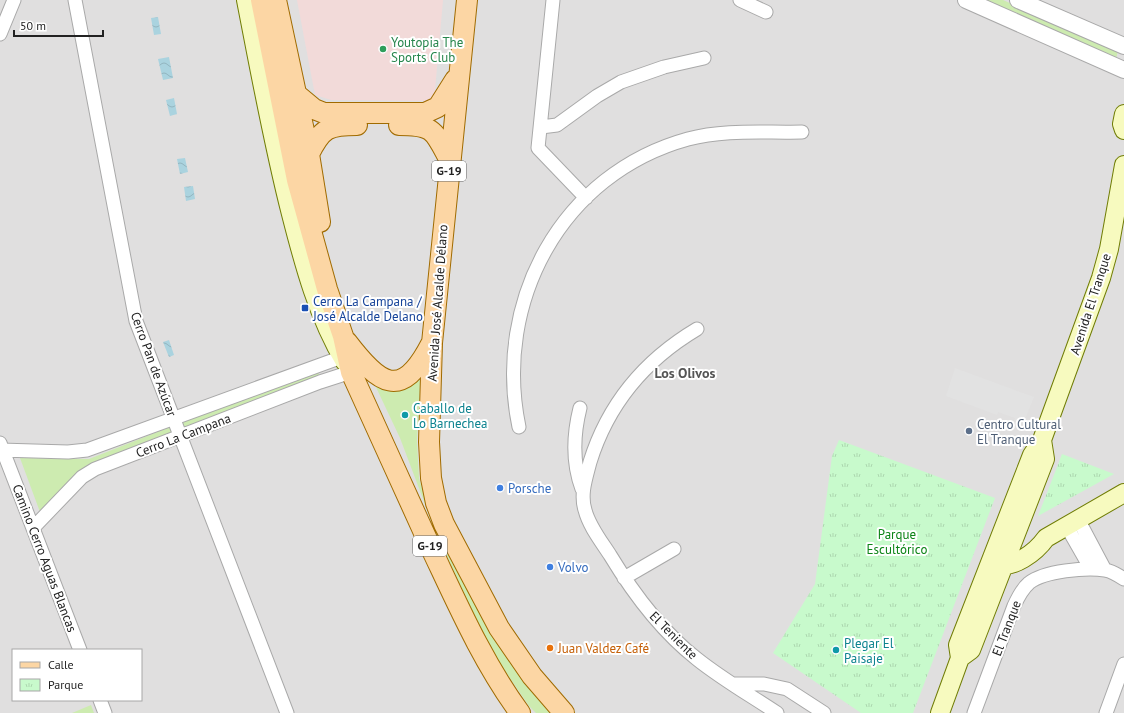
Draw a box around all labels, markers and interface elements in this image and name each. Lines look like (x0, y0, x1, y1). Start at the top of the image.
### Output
scale bar (14, 12, 103, 38)
text: 50 m (20, 18, 46, 33)
place label: Youtopia The Sports Club (391, 34, 463, 66)
marker: Youtopia The Sports Club (378, 44, 388, 54)
road number: G-19 (432, 161, 466, 181)
street label: Avenida José Alcalde Délano (424, 224, 451, 382)
street label: Avenida El Tranque (1066, 251, 1115, 357)
place label: Cerro La Campana / José Alcalde Delano (312, 293, 423, 325)
marker: Cerro La Campana / José Alcalde Delano (300, 303, 310, 313)
street label: Cerro Pan de Azúcar (127, 309, 181, 419)
district label: Los Olivos (655, 364, 715, 382)
place label: Caballo de Lo Barnechea (413, 400, 487, 432)
street label: Cerro La Campana (133, 410, 233, 461)
marker: Caballo de Lo Barnechea (400, 410, 410, 420)
place label: Centro Cultural El Tranque (977, 416, 1061, 448)
marker: Centro Cultural El Tranque (964, 426, 974, 436)
place label: Porsche (508, 480, 551, 497)
street label: Camino Cerro Aguas Blancas (8, 482, 81, 635)
marker: Porsche (495, 483, 505, 493)
park label: Parque Escultórico (867, 526, 927, 558)
road number: G-19 (413, 536, 447, 556)
place label: Volvo (557, 559, 589, 576)
marker: Volvo (545, 562, 555, 572)
street label: El Tranque (988, 598, 1025, 658)
street label: El Teniente (646, 608, 701, 663)
place label: Plegar El Paisaje (844, 635, 894, 667)
place label: Juan Valdez Café (557, 640, 649, 657)
marker: Juan Valdez Café (545, 643, 555, 653)
marker: Plegar El Paisaje (831, 645, 841, 655)
legend (12, 649, 142, 701)
text: Calle (48, 657, 74, 672)
text: Parque (48, 677, 83, 692)

